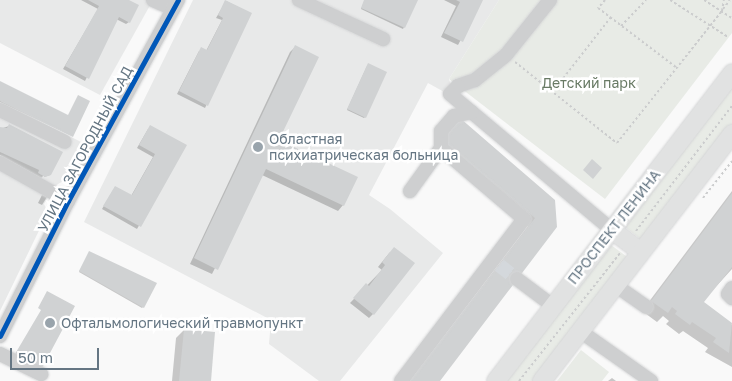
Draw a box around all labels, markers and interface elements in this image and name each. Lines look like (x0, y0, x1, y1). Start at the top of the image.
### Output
street label: УЛИЦА ЗАГОРОДНЫЙ САД (34, 63, 136, 235)
park label: Детский парк (542, 75, 636, 91)
place label: Областная психиатрическая больница (269, 131, 458, 164)
marker: Областная психиатрическая больница (251, 140, 265, 154)
street label: ПРОСПЕКТ ЛЕНИНА (564, 167, 664, 287)
place label: Офтальмологический травмопункт (61, 315, 303, 331)
marker: Офтальмологический травмопункт (43, 316, 57, 330)
scale bar (12, 338, 101, 370)
text: 50 m (18, 348, 53, 366)

